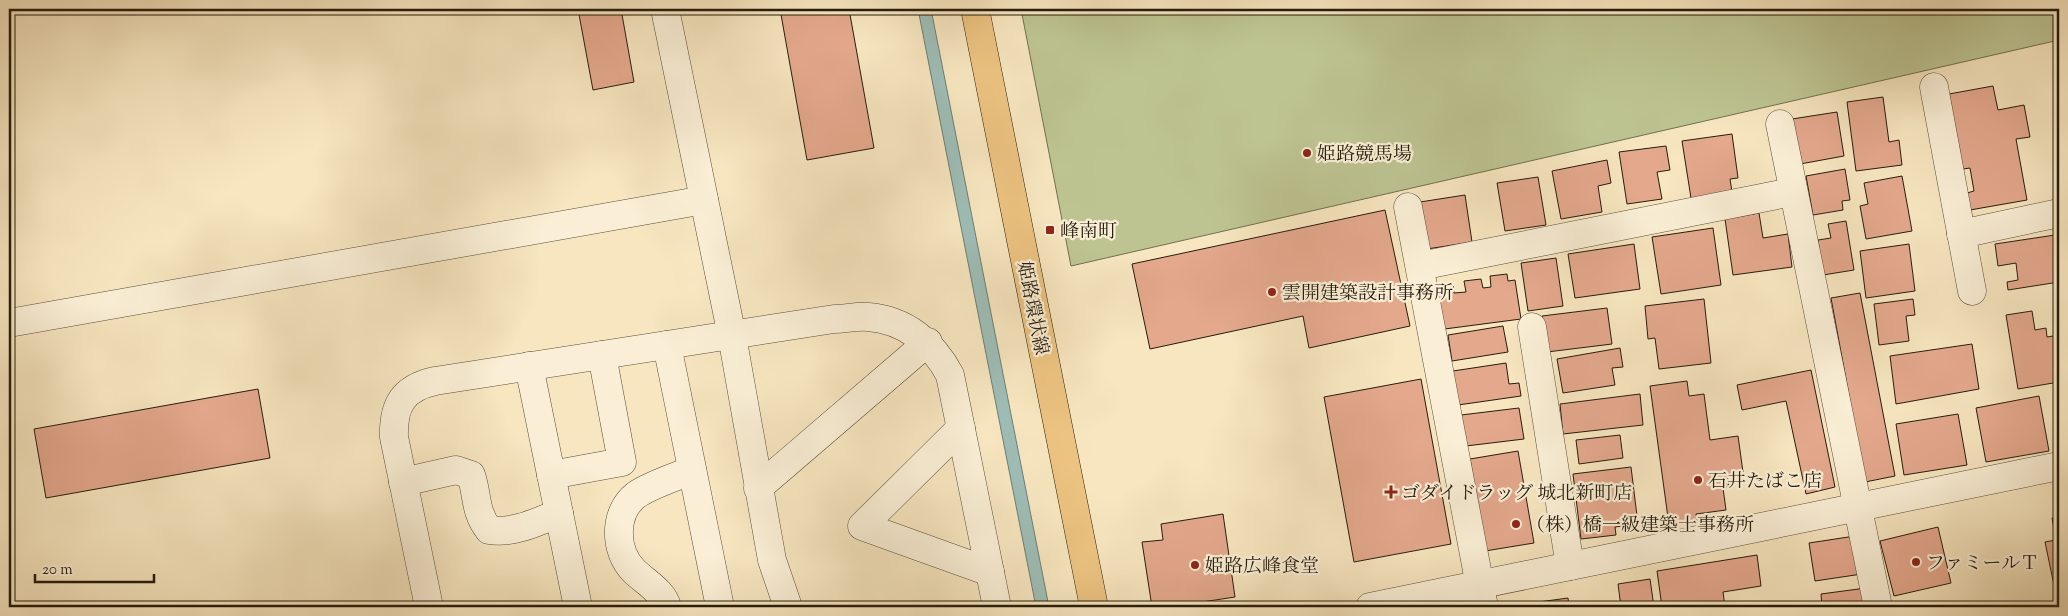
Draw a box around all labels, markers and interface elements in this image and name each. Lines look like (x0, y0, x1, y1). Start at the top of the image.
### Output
place label: 姫路競馬場 (1317, 142, 1412, 169)
marker: 姫路競馬場 (1301, 147, 1313, 159)
place label: 峰南町 (1060, 219, 1117, 246)
marker: 峰南町 (1044, 224, 1056, 236)
street label: 姫路環状線 (1009, 259, 1054, 358)
place label: 雲開建築設計事務所 (1282, 281, 1453, 308)
marker: 雲開建築設計事務所 (1266, 286, 1278, 298)
place label: 石井たばこ店 (1708, 469, 1822, 496)
marker: 石井たばこ店 (1692, 474, 1704, 486)
place label: ゴダイドラッグ 城北新町店 (1401, 481, 1632, 508)
marker: ゴダイドラッグ 城北新町店 (1385, 486, 1397, 498)
place label: （株）橋一級建築士事務所 (1526, 513, 1754, 540)
marker: （株）橋一級建築士事務所 (1510, 518, 1522, 530)
scale bar (35, 551, 154, 583)
place label: ファミールＴ (1926, 551, 2039, 578)
place label: 姫路広峰食堂 (1205, 554, 1319, 581)
marker: ファミールＴ (1910, 556, 1922, 568)
marker: 姫路広峰食堂 (1189, 559, 1201, 571)
text: 20 m (42, 560, 73, 581)

